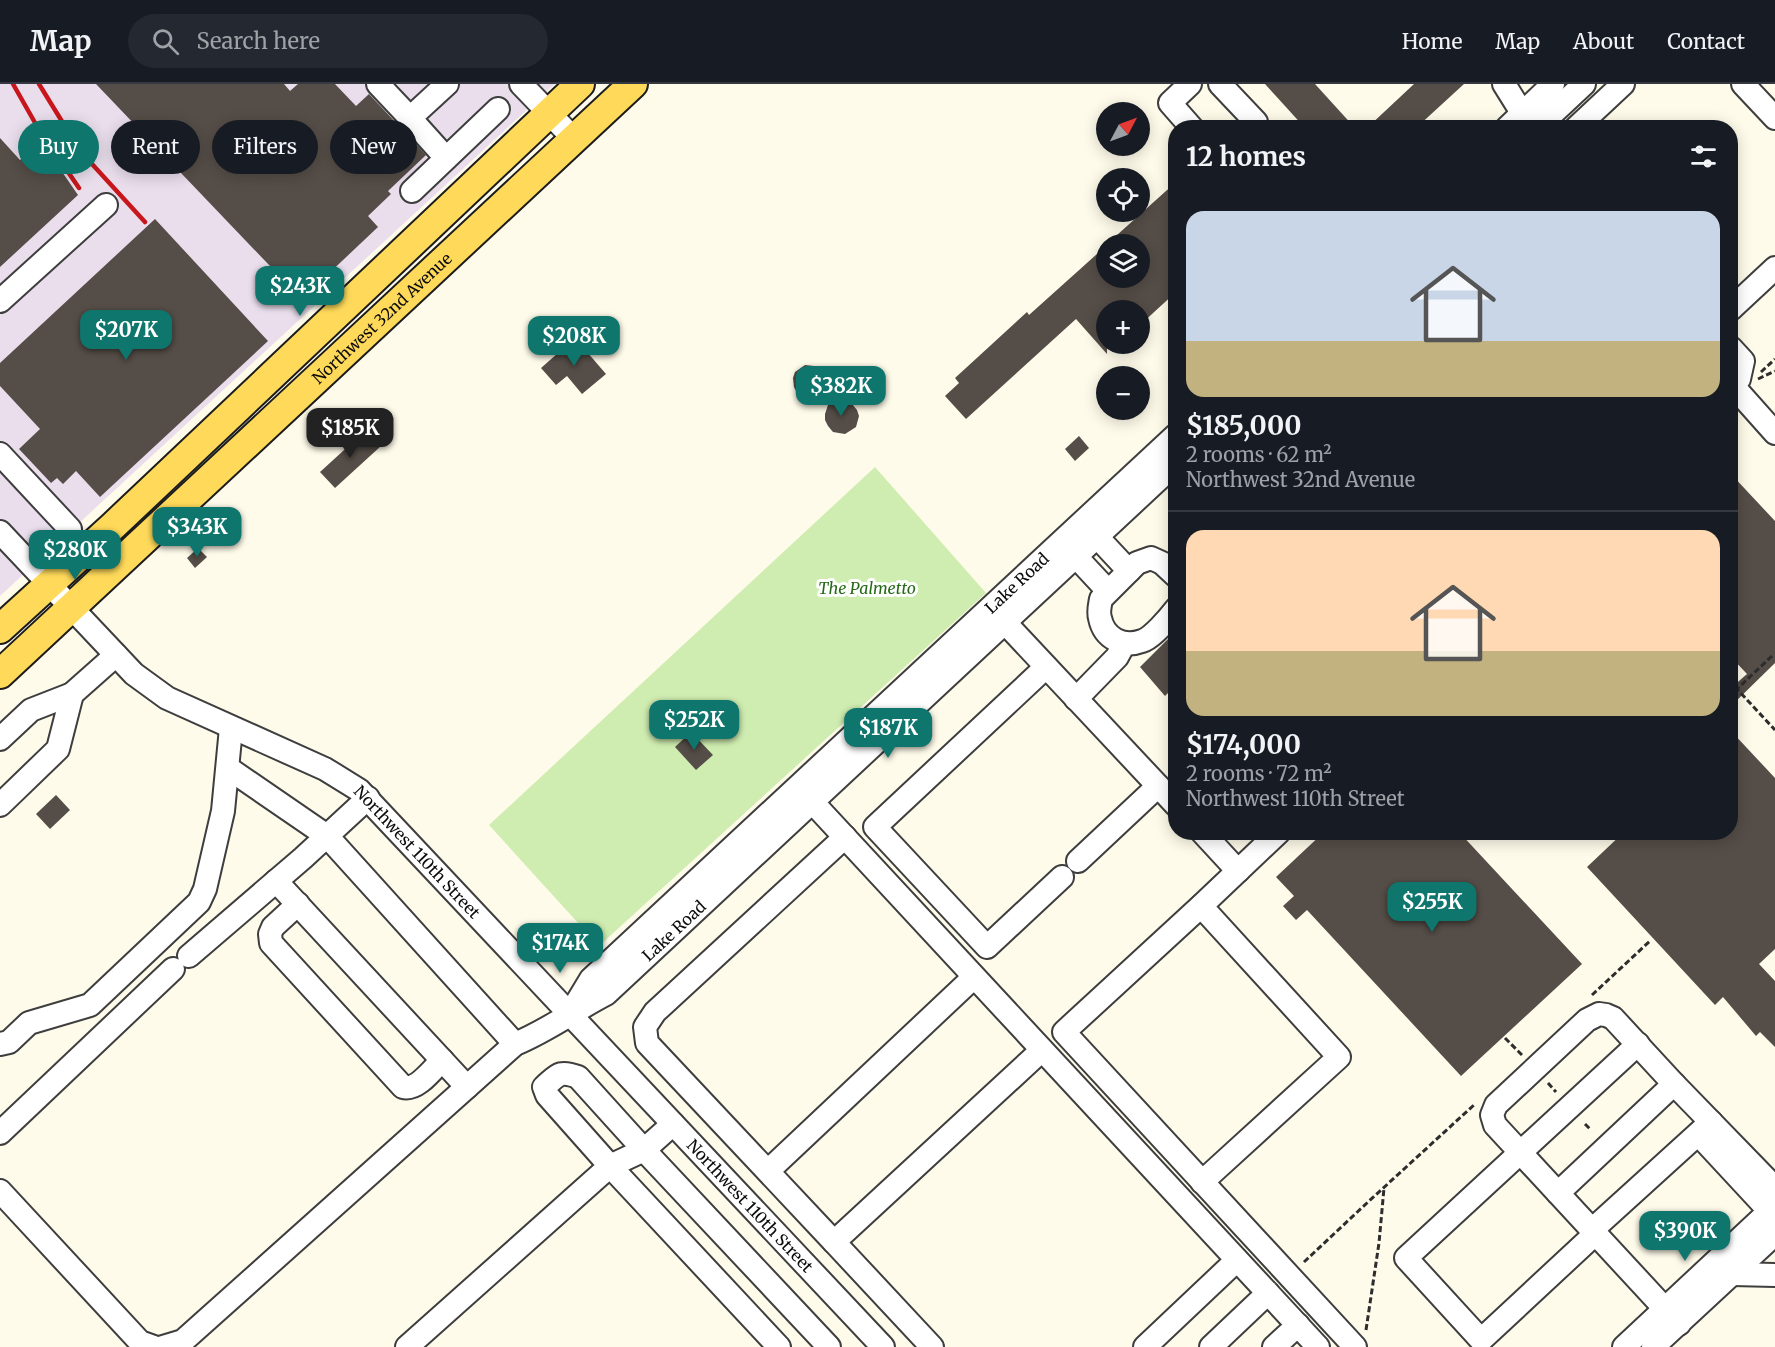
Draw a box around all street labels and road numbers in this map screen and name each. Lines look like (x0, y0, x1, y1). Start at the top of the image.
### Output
street label: Northwest 32nd Avenue (308, 248, 456, 388)
street label: Lake Road (981, 548, 1053, 618)
street label: Northwest 110th Street (350, 781, 485, 923)
street label: Lake Road (638, 896, 710, 965)
street label: Northwest 110th Street (683, 1135, 818, 1277)

